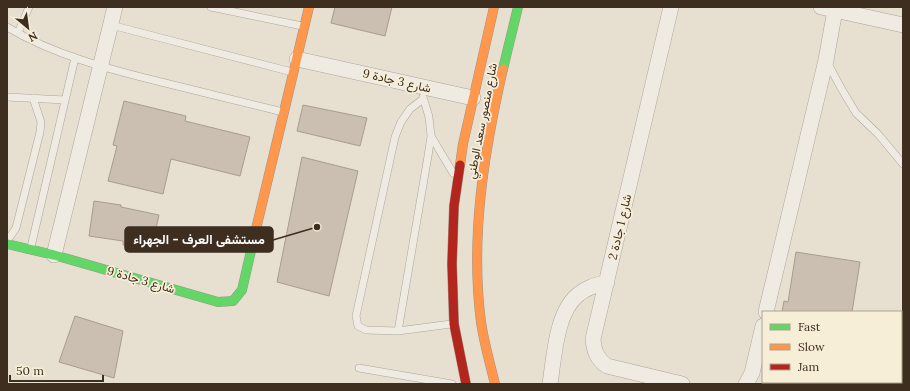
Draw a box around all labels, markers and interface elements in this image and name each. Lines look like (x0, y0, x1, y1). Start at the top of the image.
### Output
north arrow (8, 8, 48, 48)
text: N (25, 29, 40, 45)
street label: شارع منصور سعد الوطني (463, 62, 503, 181)
street label: شارع 3 جادة 9 (361, 65, 433, 98)
street label: شارع 1 جادة 2 (605, 193, 636, 262)
callout: مستشفى العرف - الجهراء (125, 227, 273, 252)
text: مستشفى العرف - الجهراء (133, 231, 265, 248)
street label: شارع 3 جادة 9 (105, 263, 177, 298)
legend (762, 311, 902, 383)
text: Fast (798, 319, 821, 334)
text: Slow (798, 339, 825, 354)
scale bar (10, 357, 103, 383)
text: Jam (797, 359, 819, 374)
text: 50 m (16, 363, 44, 378)

